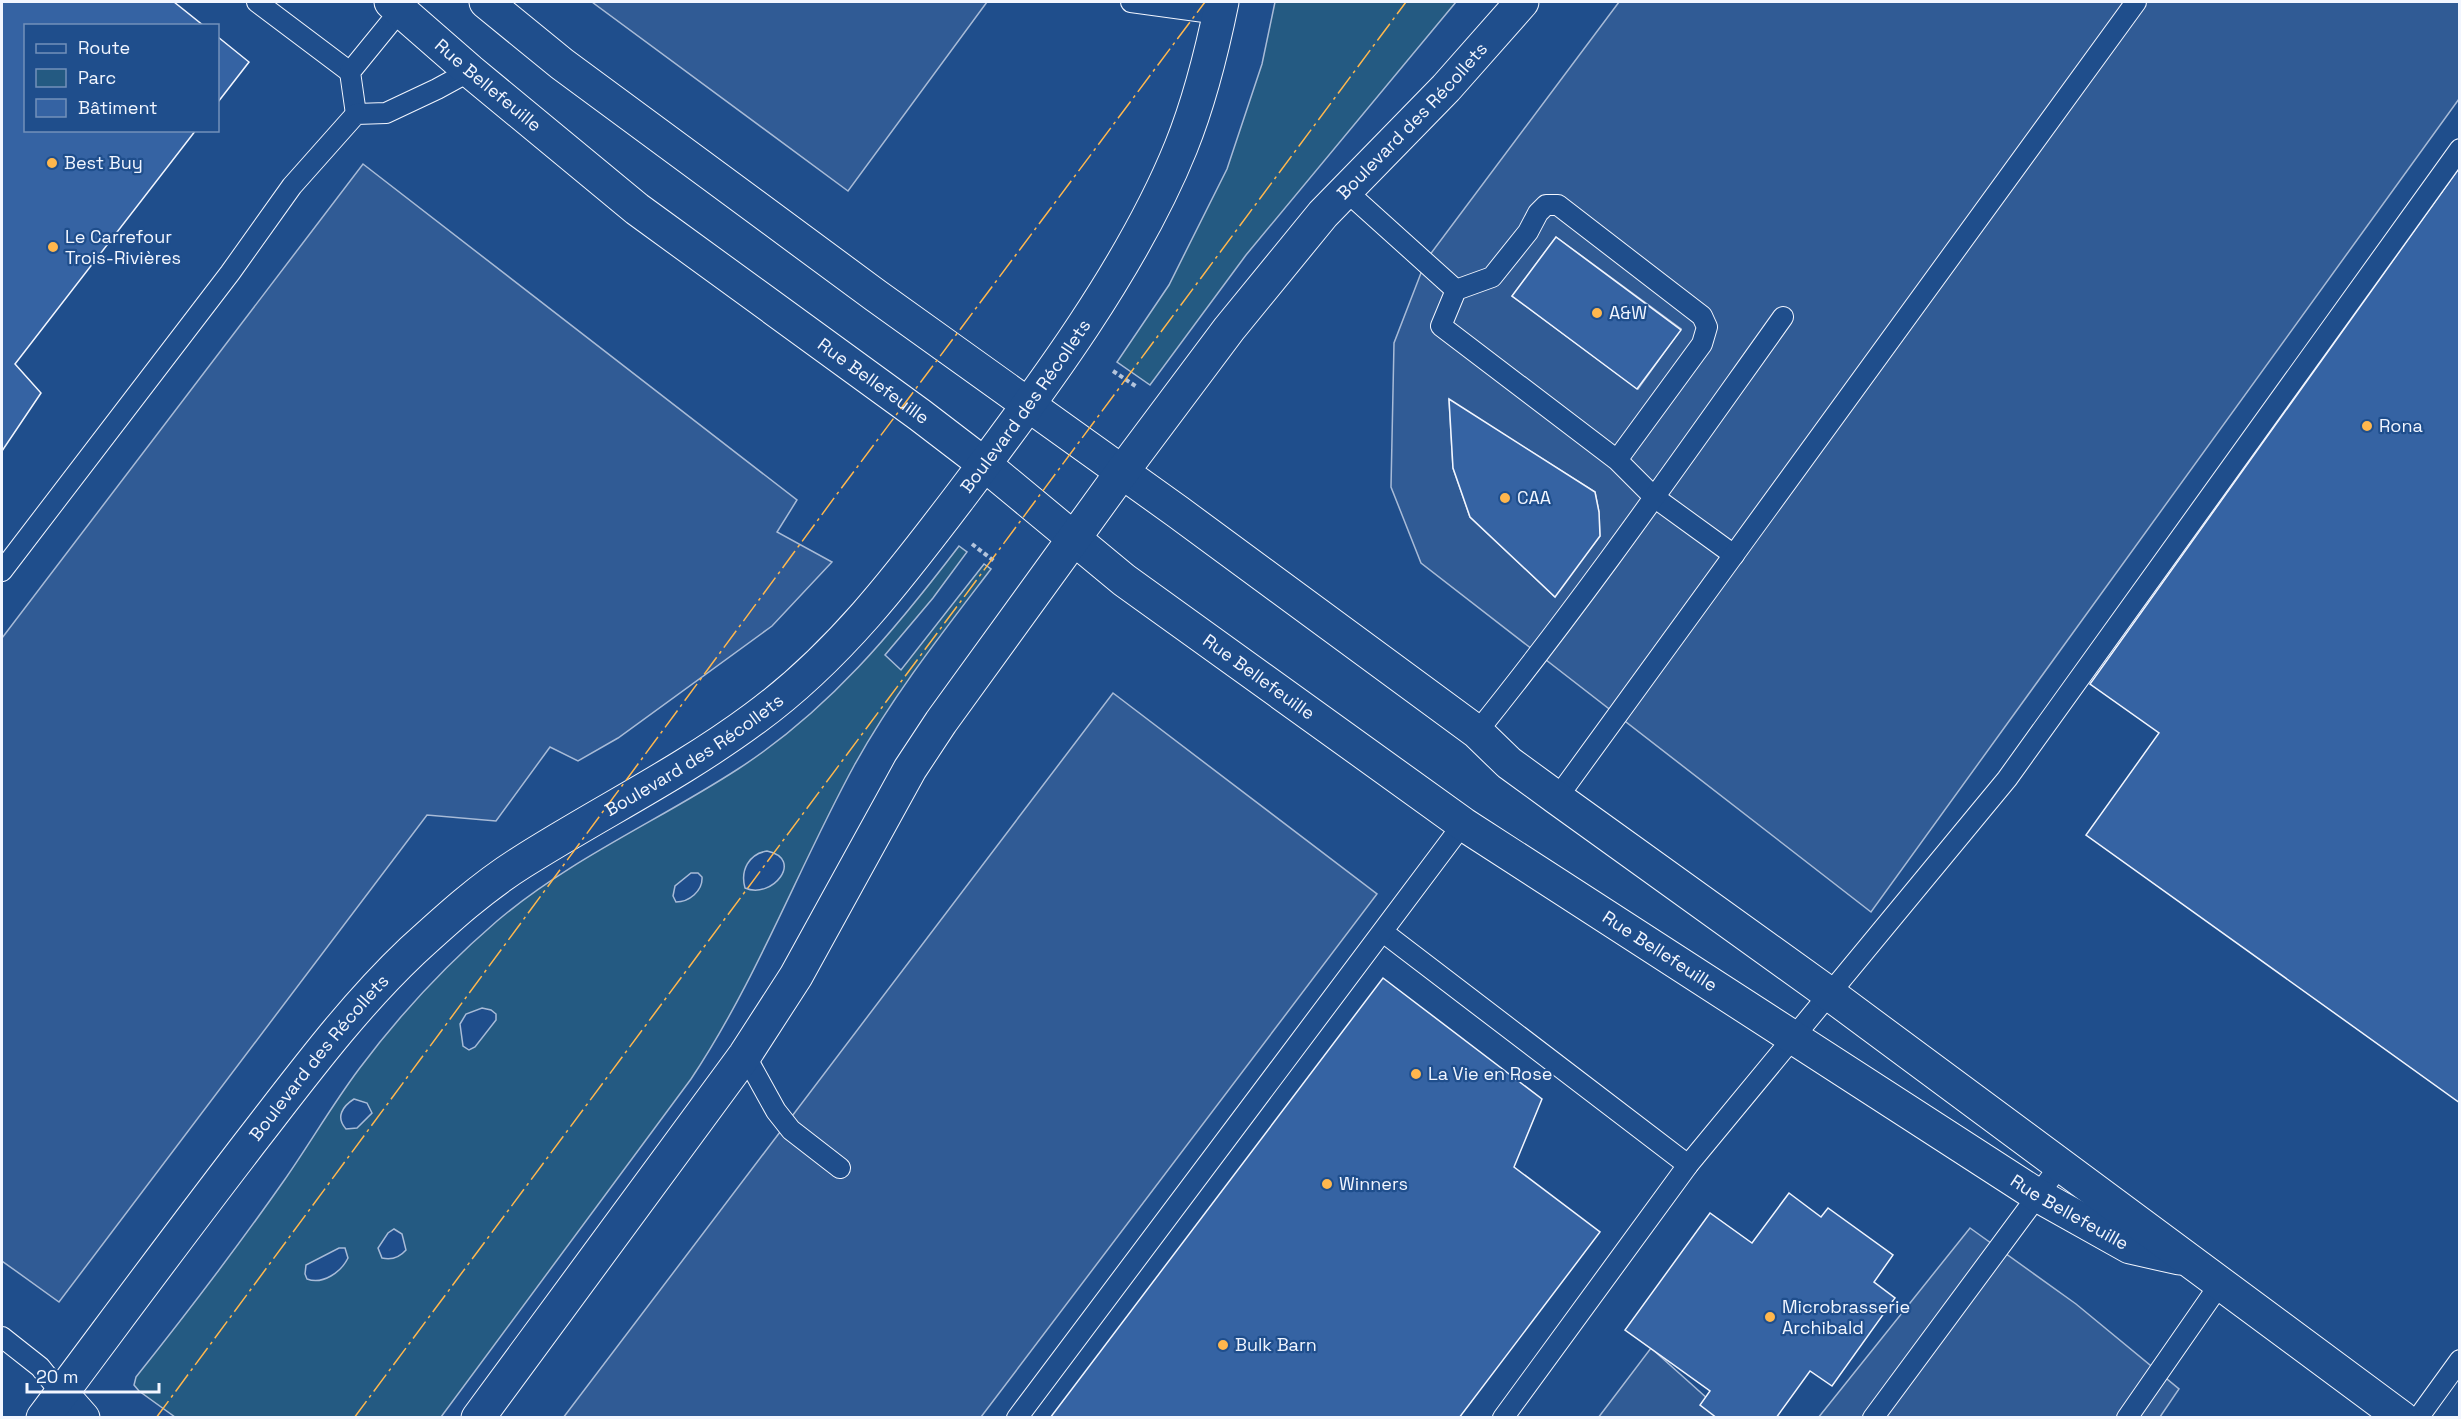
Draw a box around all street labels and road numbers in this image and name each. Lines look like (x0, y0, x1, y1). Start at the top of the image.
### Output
street label: Rue Bellefeuille (430, 34, 547, 136)
street label: Boulevard des Récollets (1332, 37, 1492, 204)
street label: Boulevard des Récollets (955, 315, 1095, 497)
street label: Rue Bellefeuille (813, 332, 934, 429)
street label: Rue Bellefeuille (1199, 629, 1320, 725)
street label: Boulevard des Récollets (600, 689, 788, 821)
street label: Rue Bellefeuille (1598, 905, 1722, 996)
street label: Boulevard des Récollets (244, 969, 393, 1145)
street label: Rue Bellefeuille (2006, 1169, 2133, 1255)

